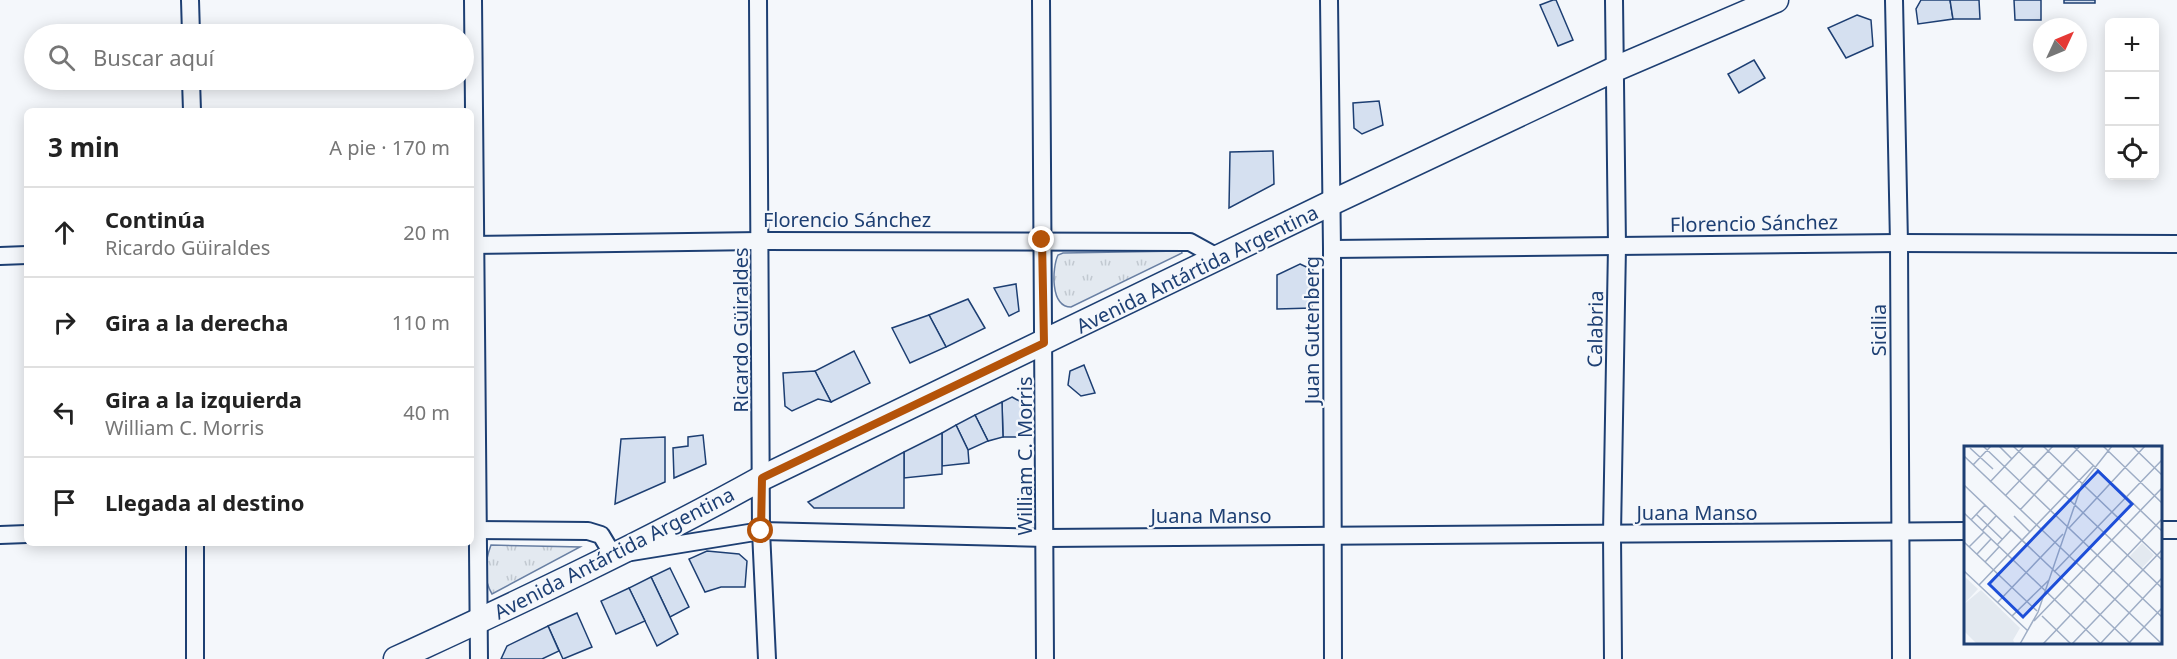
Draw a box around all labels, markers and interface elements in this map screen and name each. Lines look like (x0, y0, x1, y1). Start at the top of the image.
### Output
north arrow (2033, 18, 2087, 72)
map controls (2105, 18, 2159, 180)
button: + (2105, 18, 2159, 72)
search box (24, 24, 474, 90)
icon: search (45, 41, 78, 74)
text: Buscar aquí (93, 42, 214, 72)
button: − (2105, 72, 2159, 126)
button: locate (2105, 126, 2159, 180)
text: 3 min (48, 129, 120, 165)
text: A pie · 170 m (329, 134, 450, 161)
street label: Avenida Antártida Argentina (1071, 199, 1323, 339)
text: Continúa (105, 204, 205, 234)
street label: Florencio Sánchez (763, 206, 931, 233)
street label: Florencio Sánchez (1670, 208, 1838, 238)
icon: ahead (48, 216, 81, 249)
text: 20 m (403, 219, 450, 246)
route end (1028, 226, 1054, 252)
text: Ricardo Güiraldes (105, 234, 270, 261)
street label: Ricardo Güiraldes (727, 247, 754, 413)
street label: Juan Gutenberg (1298, 256, 1325, 406)
street label: Calabria (1581, 290, 1609, 368)
street label: Sicilia (1865, 304, 1892, 356)
icon: right (48, 306, 81, 339)
text: Gira a la derecha (105, 307, 289, 337)
text: 110 m (392, 309, 450, 336)
street label: William C. Morris (1011, 376, 1038, 536)
text: Gira a la izquierda (105, 384, 302, 414)
icon: left (48, 396, 81, 429)
text: 40 m (403, 399, 450, 426)
text: William C. Morris (105, 414, 264, 441)
inset map (1964, 446, 2162, 644)
street label: Avenida Antártida Argentina (489, 481, 739, 625)
icon: arrive (48, 486, 81, 519)
text: Llegada al destino (105, 487, 305, 517)
street label: Juana Manso (1634, 499, 1758, 526)
street label: Juana Manso (1148, 502, 1272, 529)
route start (747, 517, 773, 543)

